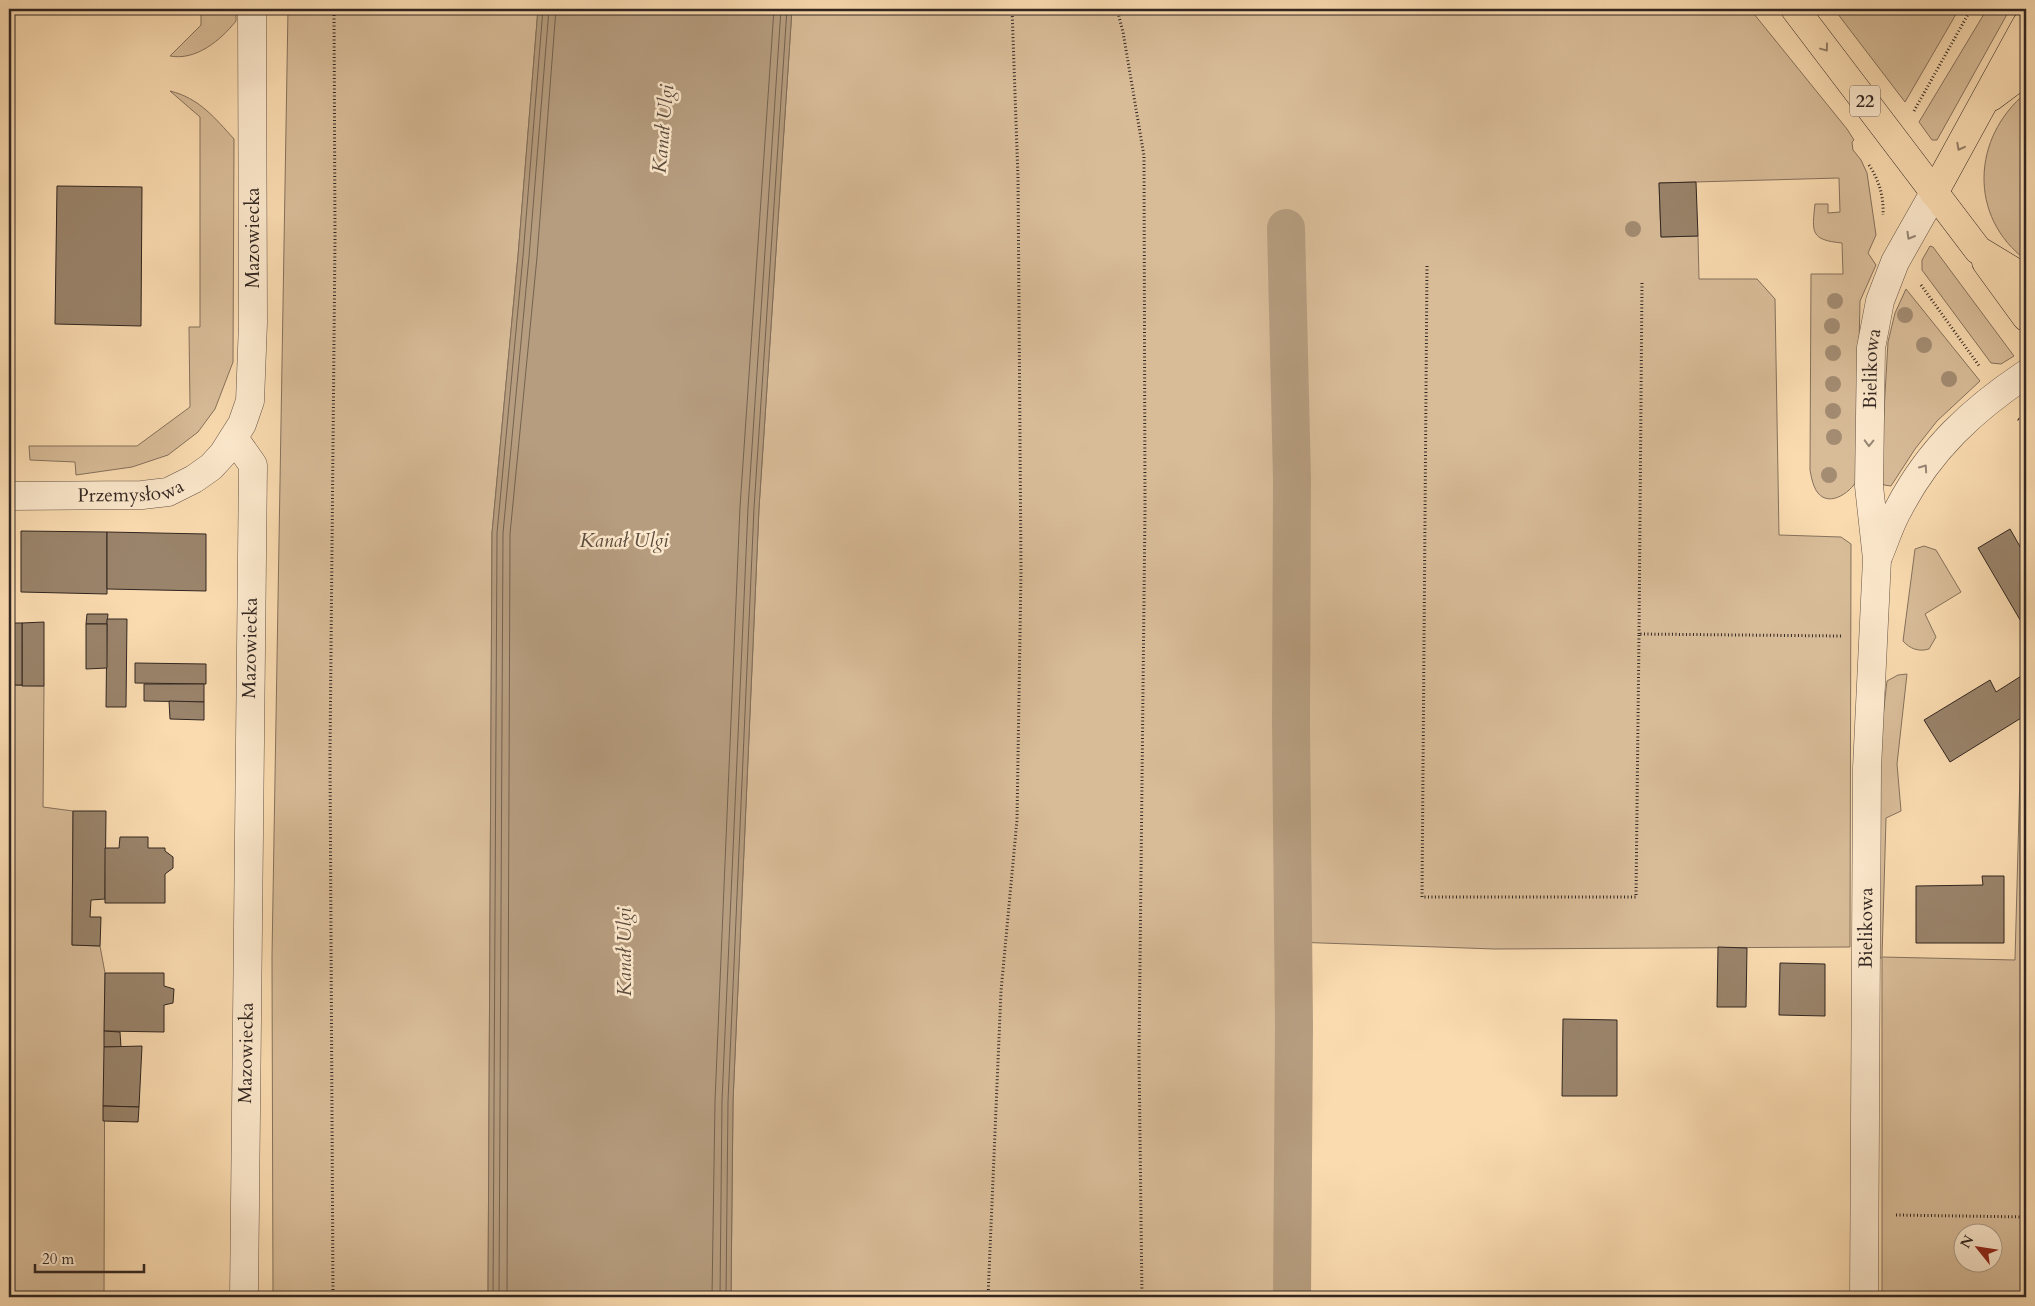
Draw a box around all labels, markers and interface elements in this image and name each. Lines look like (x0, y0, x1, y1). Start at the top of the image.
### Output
one-way arrow (1819, 42, 1827, 51)
water label: Kanał Ulgi (646, 83, 680, 174)
road number: 22 (1850, 85, 1880, 116)
one-way arrow (1956, 142, 1966, 151)
street label: Mazowiecka (240, 187, 266, 289)
one-way arrow (1906, 230, 1916, 239)
street label: Bielikowa (1857, 326, 1887, 409)
one-way arrow (1864, 440, 1874, 447)
one-way arrow (1918, 465, 1927, 474)
street label: Przemysłowa (77, 473, 188, 508)
water label: Kanał Ulgi (580, 527, 669, 554)
street label: Mazowiecka (236, 597, 264, 699)
street label: Bielikowa (1853, 887, 1879, 969)
water label: Kanał Ulgi (611, 907, 638, 996)
street label: Mazowiecka (232, 1002, 260, 1104)
north arrow (1952, 1224, 2002, 1274)
text: N (1956, 1232, 1978, 1252)
scale bar (35, 1241, 144, 1273)
text: 20 m (42, 1249, 74, 1269)

